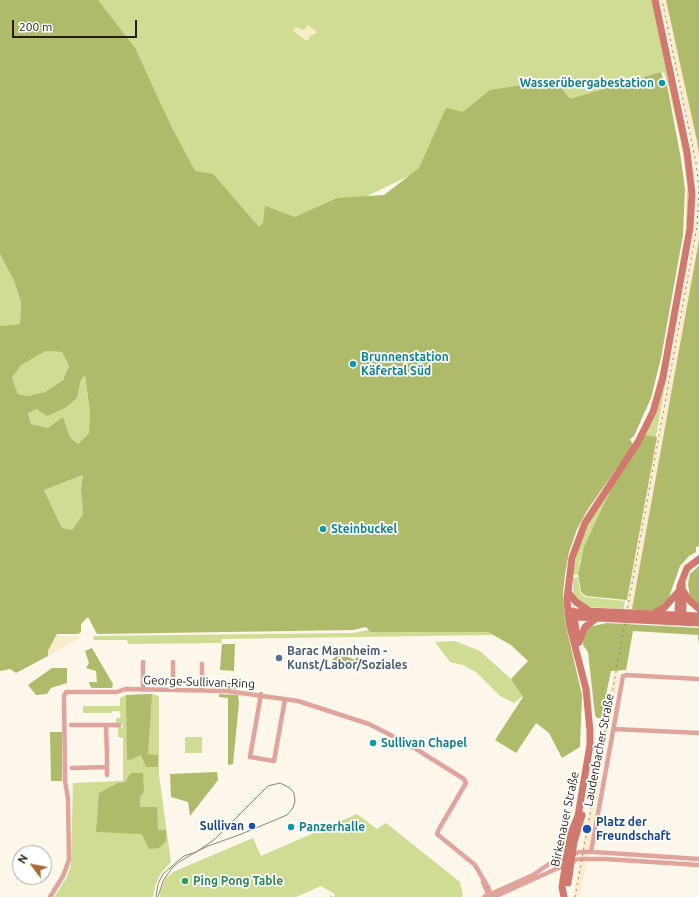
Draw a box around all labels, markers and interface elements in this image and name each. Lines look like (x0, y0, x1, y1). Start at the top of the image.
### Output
scale bar (14, 12, 139, 38)
text: 200 m (19, 20, 52, 33)
place label: Wasserübergabestation (520, 76, 654, 90)
marker: Wasserübergabestation (657, 78, 667, 88)
place label: Brunnenstation Käfertal Süd (361, 350, 449, 378)
marker: Brunnenstation Käfertal Süd (348, 359, 358, 369)
place label: Steinbuckel (331, 522, 397, 536)
marker: Steinbuckel (318, 524, 328, 534)
place label: Barac Mannheim - Kunst/Labor/Soziales (287, 644, 407, 672)
marker: Barac Mannheim - Kunst/Labor/Soziales (274, 653, 284, 663)
street label: George-Sullivan-Ring (143, 673, 255, 691)
street label: Laudenbacher Straße (581, 692, 617, 808)
place label: Sullivan Chapel (381, 736, 467, 750)
marker: Sullivan Chapel (368, 738, 378, 748)
street label: Birkenauer Straße (548, 770, 582, 868)
place label: Platz der Freundschaft (596, 815, 671, 843)
place label: Sullivan (200, 819, 244, 833)
place label: Panzerhalle (299, 820, 365, 834)
marker: Sullivan (247, 821, 257, 831)
marker: Panzerhalle (286, 822, 296, 832)
marker: Platz der Freundschaft (581, 823, 593, 835)
north arrow (12, 845, 52, 885)
text: N (15, 853, 30, 866)
place label: Ping Pong Table (193, 874, 283, 888)
marker: Ping Pong Table (180, 876, 190, 886)

